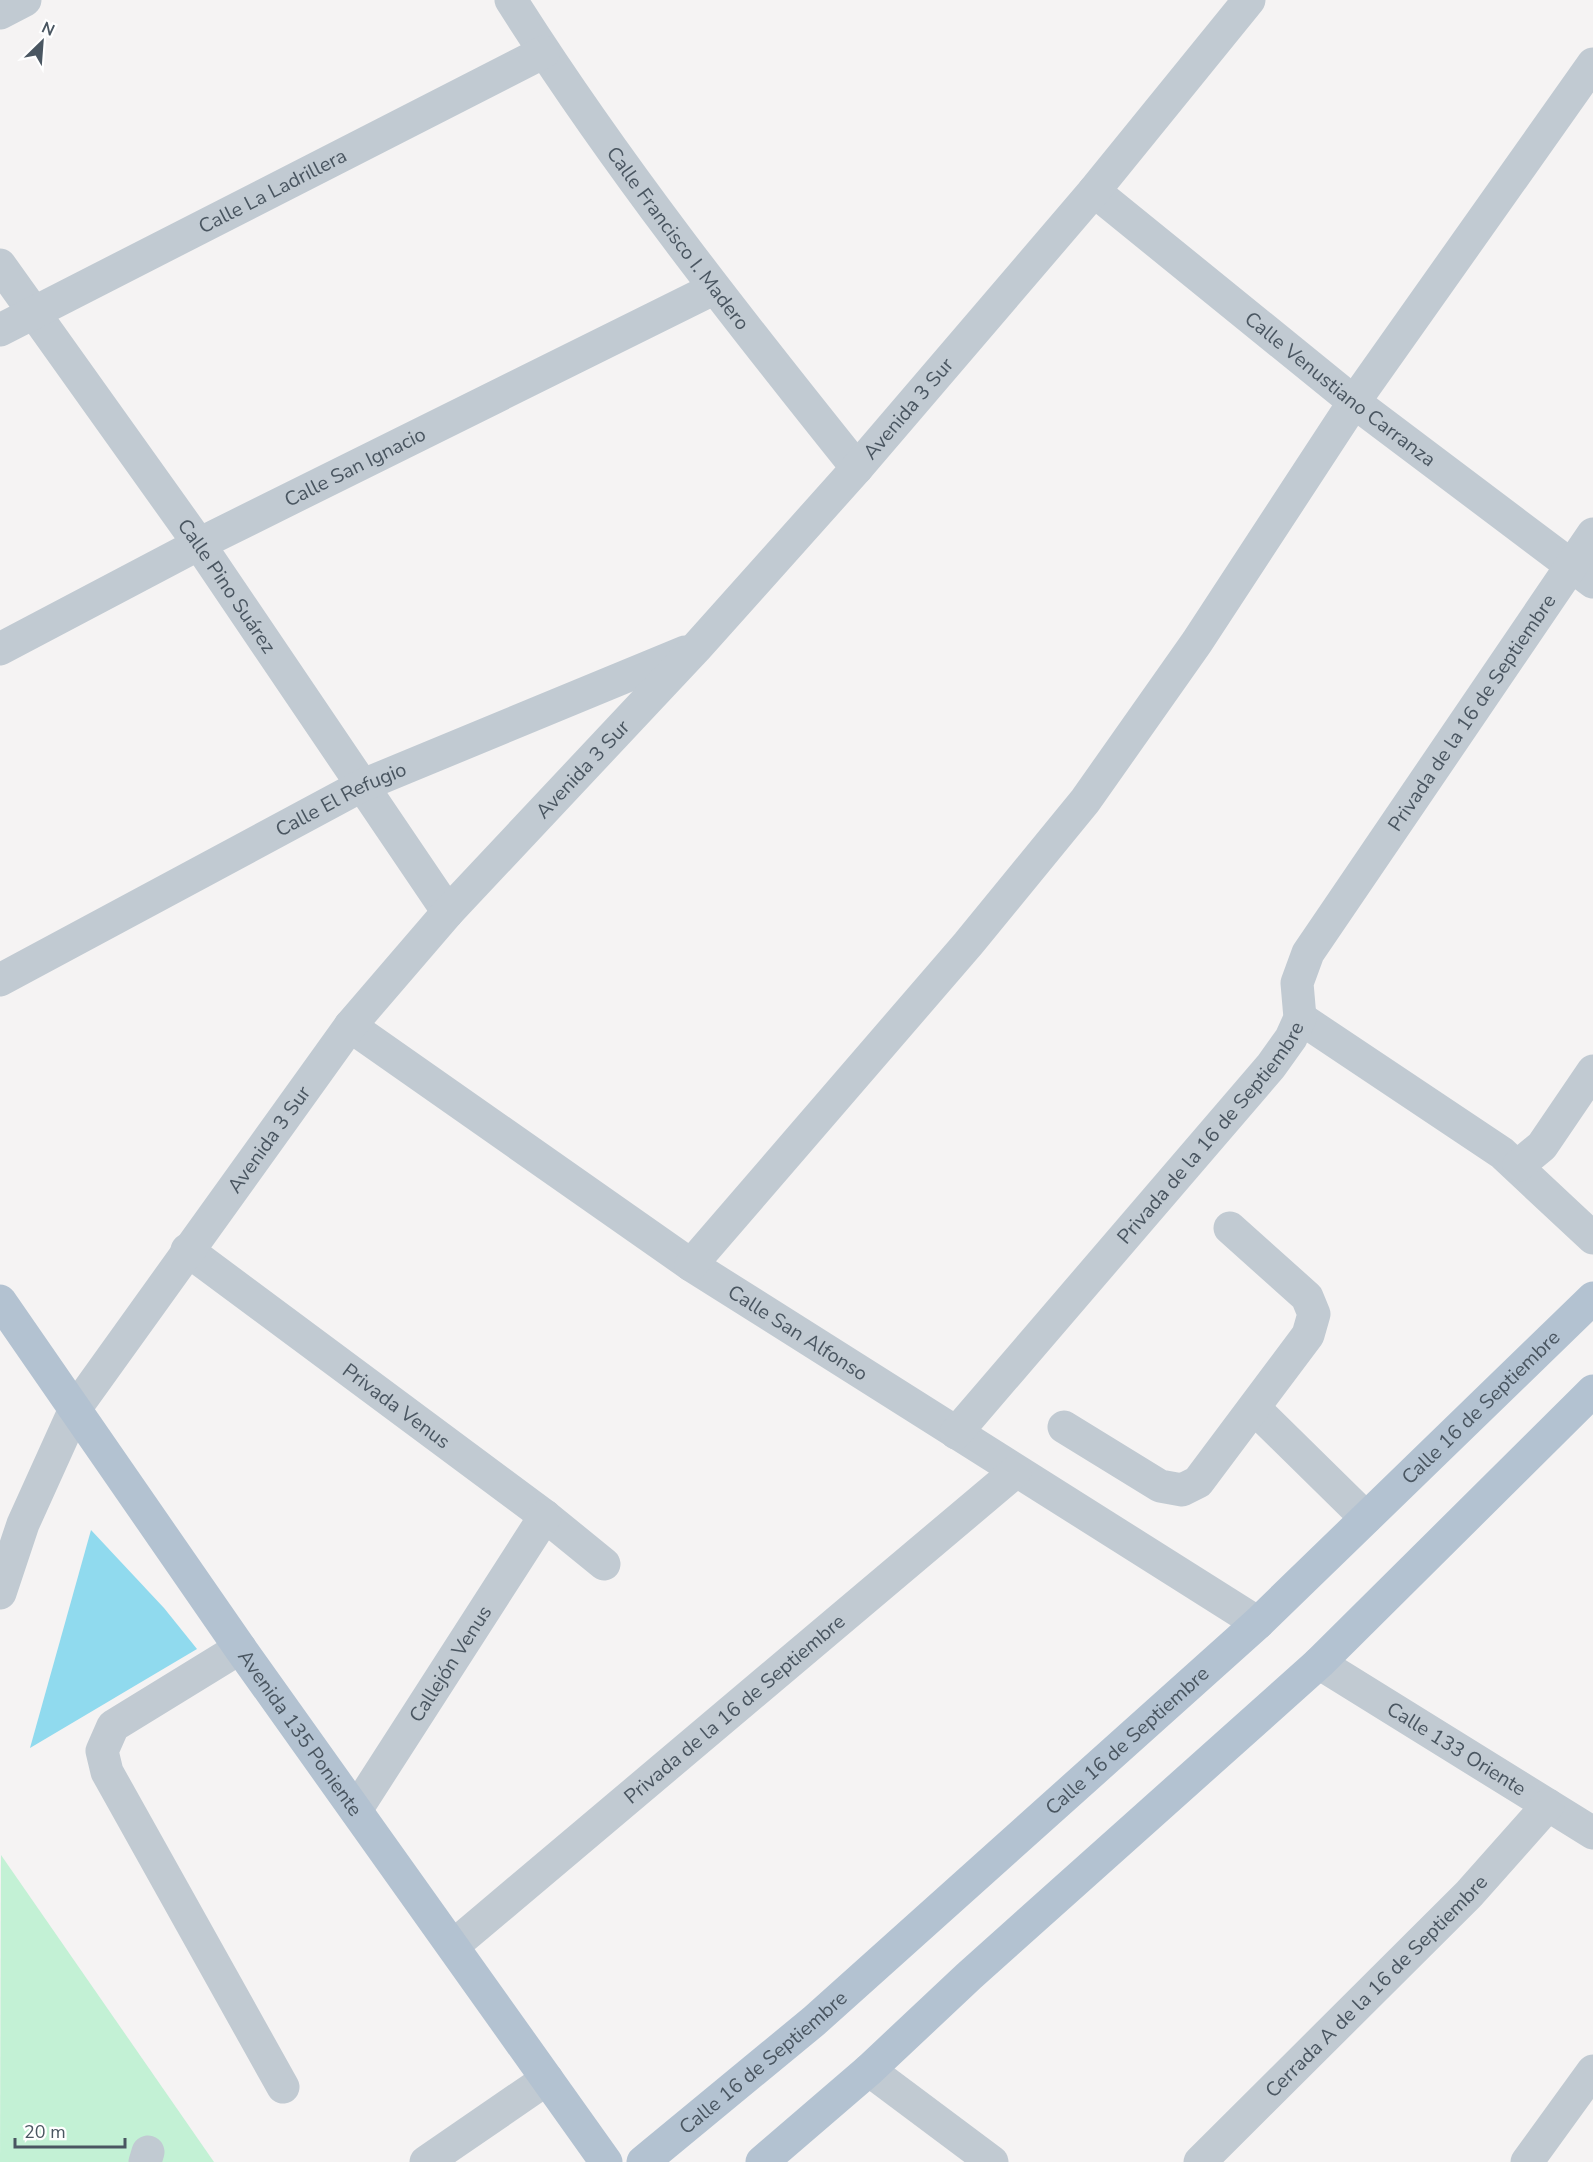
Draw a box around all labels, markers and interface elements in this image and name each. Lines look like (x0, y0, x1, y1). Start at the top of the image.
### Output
north arrow (12, 12, 72, 72)
text: N (38, 17, 58, 42)
street label: Calle Francisco I. Madero (600, 141, 756, 336)
street label: Calle La Ladrillera (194, 142, 351, 240)
street label: Calle Venustiano Carranza (1239, 306, 1441, 473)
street label: Avenida 3 Sur (857, 352, 960, 465)
street label: Calle San Ignacio (280, 421, 430, 514)
street label: Calle Pino Suárez (171, 513, 282, 659)
street label: Privada de la 16 de Septiembre (1382, 589, 1562, 837)
street label: Avenida 3 Sur (530, 714, 636, 825)
street label: Calle El Refugio (271, 756, 411, 844)
street label: Privada de la 16 de Septiembre (1111, 1017, 1311, 1250)
street label: Avenida 3 Sur (221, 1080, 317, 1199)
street label: Calle San Alfonso (723, 1279, 873, 1387)
street label: Calle 16 de Septiembre (1396, 1324, 1566, 1491)
street label: Privada Venus (337, 1357, 456, 1455)
street label: Callejón Venus (403, 1600, 498, 1728)
street label: Privada de la 16 de Septiembre (618, 1608, 851, 1810)
street label: Avenida 135 Poniente (231, 1644, 368, 1822)
street label: Calle 16 de Septiembre (1040, 1660, 1215, 1821)
street label: Calle 133 Oriente (1382, 1695, 1531, 1802)
street label: Cerrada A de la 16 de Septiembre (1259, 1869, 1494, 2104)
street label: Calle 16 de Septiembre (674, 1985, 853, 2141)
scale bar (15, 2111, 124, 2149)
text: 20 m (24, 2120, 66, 2144)

